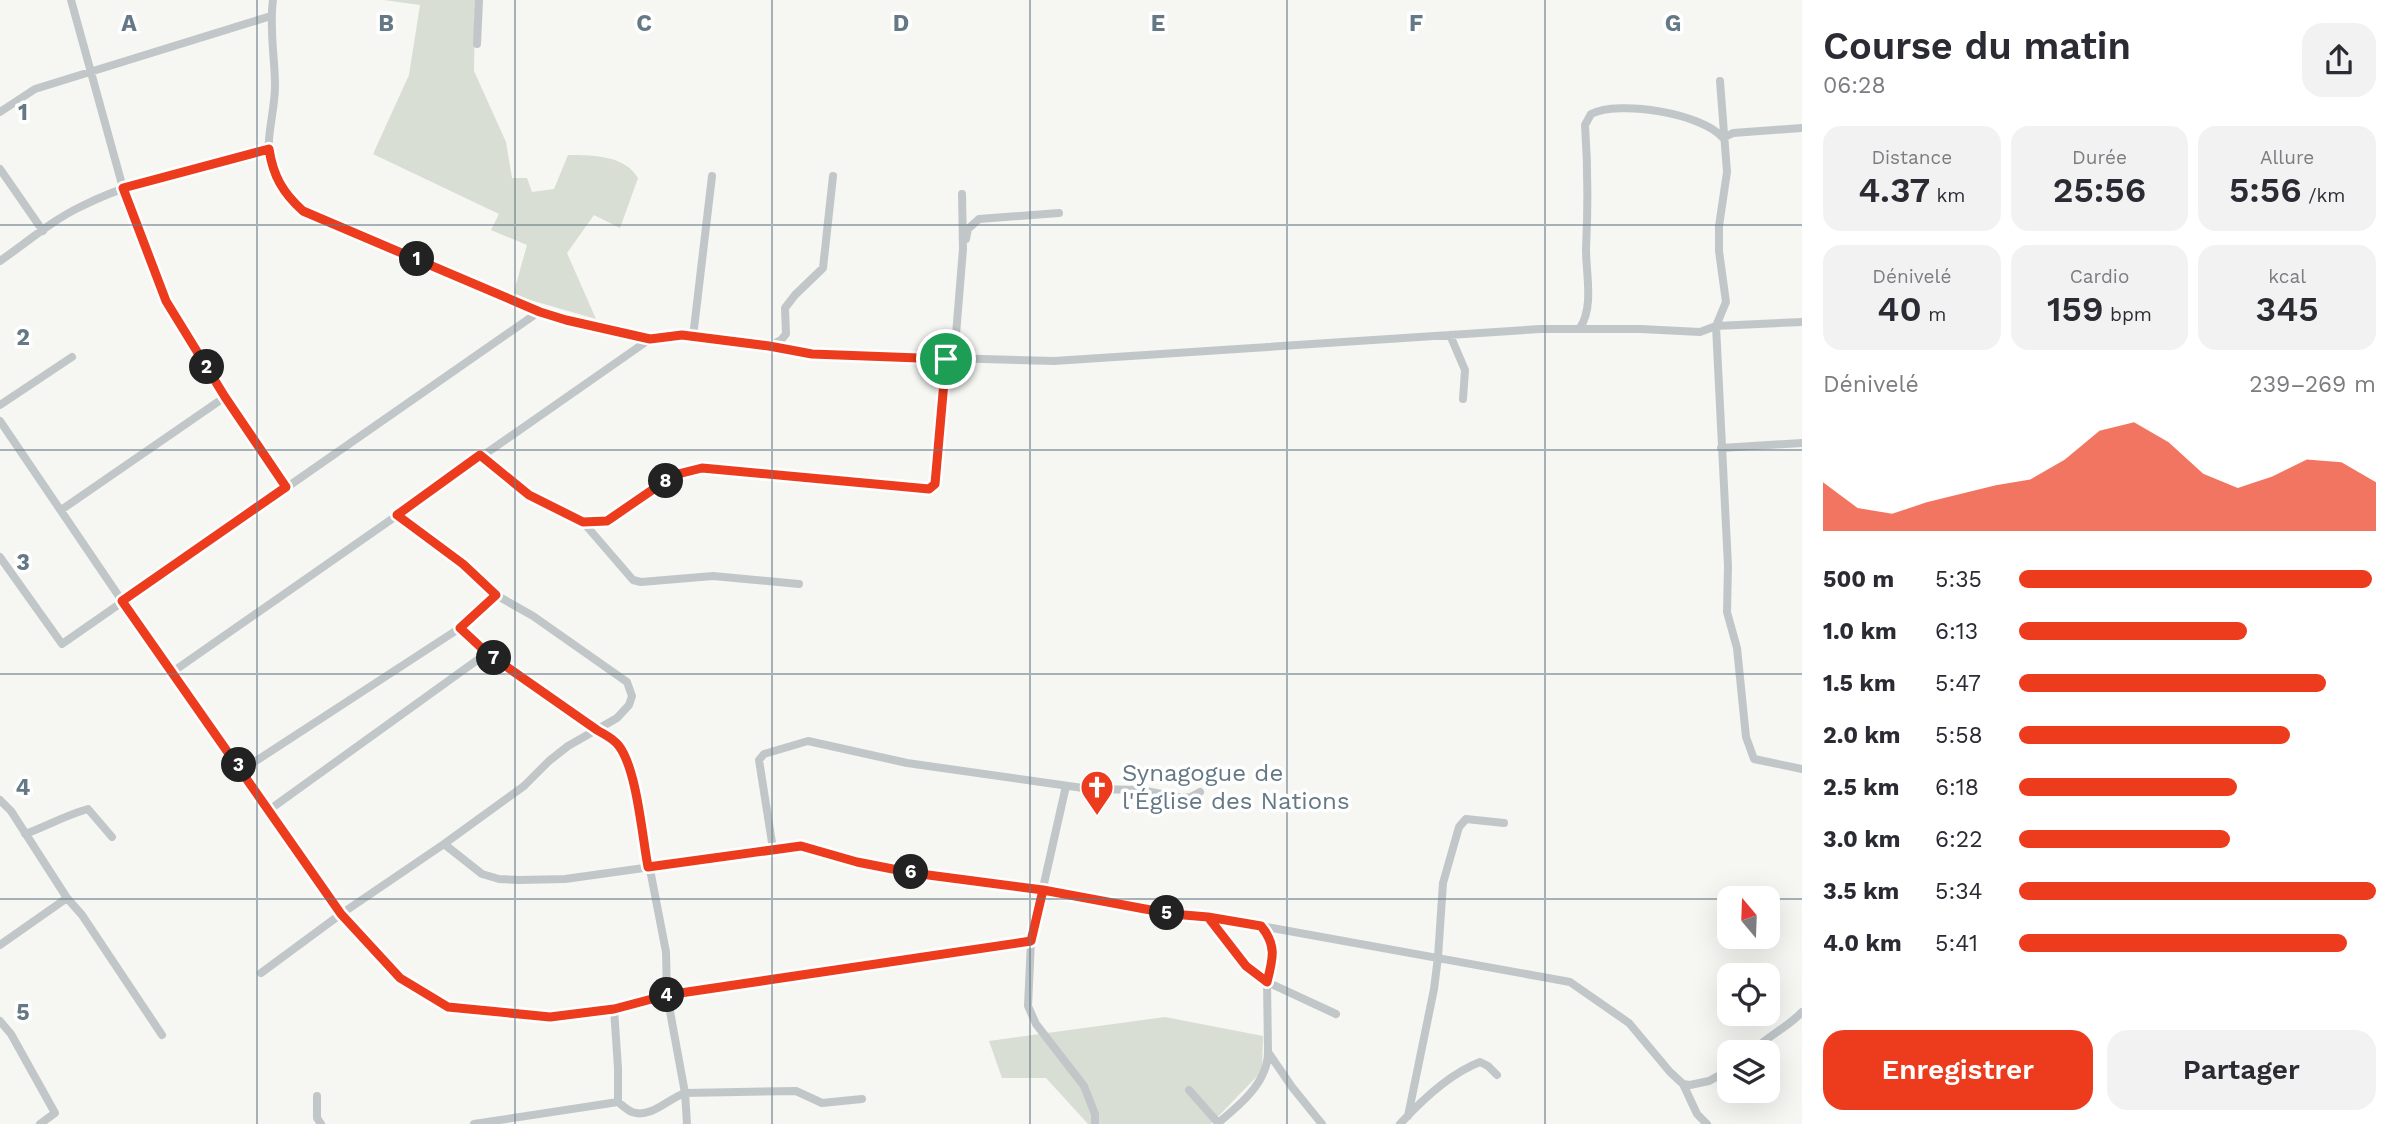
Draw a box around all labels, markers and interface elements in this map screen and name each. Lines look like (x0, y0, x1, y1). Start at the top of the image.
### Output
text: A (121, 10, 137, 37)
text: B (378, 10, 394, 37)
text: C (636, 10, 652, 37)
text: D (893, 10, 909, 37)
text: E (1151, 10, 1165, 37)
text: F (1409, 10, 1423, 37)
text: G (1665, 10, 1681, 37)
button: share (2302, 23, 2376, 97)
text: Course du matin (1823, 24, 2131, 68)
text: 06:28 (1823, 72, 1886, 99)
text: 1 (18, 99, 28, 126)
text: Distance (1871, 146, 1952, 169)
text: Durée (2072, 146, 2127, 169)
text: Allure (2260, 146, 2314, 169)
text: 4.37 (1858, 169, 1930, 211)
text: 25:56 (2053, 169, 2146, 211)
text: 5:56 (2229, 169, 2302, 211)
text: km (1930, 184, 1965, 207)
text: /km (2302, 184, 2345, 207)
pin: 1 (400, 242, 434, 276)
text: 1 (412, 247, 421, 270)
text: Dénivelé (1872, 265, 1951, 288)
text: Cardio (2070, 265, 2129, 288)
text: kcal (2268, 265, 2306, 288)
text: 40 (1877, 288, 1922, 330)
text: 159 (2047, 288, 2104, 330)
text: 345 (2256, 288, 2319, 330)
text: m (1922, 303, 1946, 326)
text: bpm (2104, 303, 2152, 326)
text: 2 (16, 324, 30, 351)
pin (916, 329, 976, 389)
icon: arrive (927, 340, 965, 378)
pin: 2 (190, 350, 224, 384)
text: 2 (201, 355, 212, 378)
text: Dénivelé (1823, 371, 1919, 398)
text: 239–269 m (2249, 371, 2376, 398)
pin: 8 (648, 463, 684, 498)
text: 8 (660, 469, 671, 492)
text: 3 (16, 549, 30, 576)
text: 500 m (1823, 566, 1894, 593)
text: 5:35 (1935, 566, 1982, 593)
text: 1.0 km (1823, 618, 1897, 645)
text: 6:13 (1935, 618, 1978, 645)
pin: 7 (476, 640, 512, 676)
text: 7 (488, 646, 499, 669)
text: 1.5 km (1823, 670, 1896, 697)
text: 5:47 (1935, 670, 1981, 697)
text: 2.0 km (1823, 722, 1901, 749)
text: 5:58 (1935, 722, 1983, 749)
pin: 3 (222, 748, 256, 782)
text: 3 (233, 753, 244, 776)
place label: Synagogue de l'Église des Nations (1122, 759, 1350, 815)
church icon: Synagogue de l'Église des Nations (1078, 768, 1116, 817)
text: 4 (16, 774, 31, 801)
text: 2.5 km (1823, 774, 1899, 801)
text: 6:18 (1935, 774, 1979, 801)
text: 3.0 km (1823, 826, 1900, 853)
text: 6:22 (1935, 826, 1983, 853)
pin: 6 (894, 854, 928, 890)
text: 6 (905, 860, 916, 883)
text: 3.5 km (1823, 878, 1899, 905)
text: 5:34 (1935, 878, 1983, 905)
north arrow (1717, 886, 1780, 948)
map controls (1717, 886, 1780, 1103)
pin: 5 (1150, 895, 1184, 930)
text: 5 (1161, 901, 1172, 924)
text: 4.0 km (1823, 930, 1902, 957)
text: 5:41 (1935, 930, 1978, 957)
button: locate (1717, 963, 1780, 1026)
pin: 4 (650, 978, 684, 1012)
text: 4 (660, 983, 673, 1006)
text: 5 (16, 999, 30, 1026)
button: Enregistrer (1823, 1030, 2093, 1110)
button: Partager (2107, 1030, 2376, 1110)
button: layers (1717, 1040, 1780, 1103)

